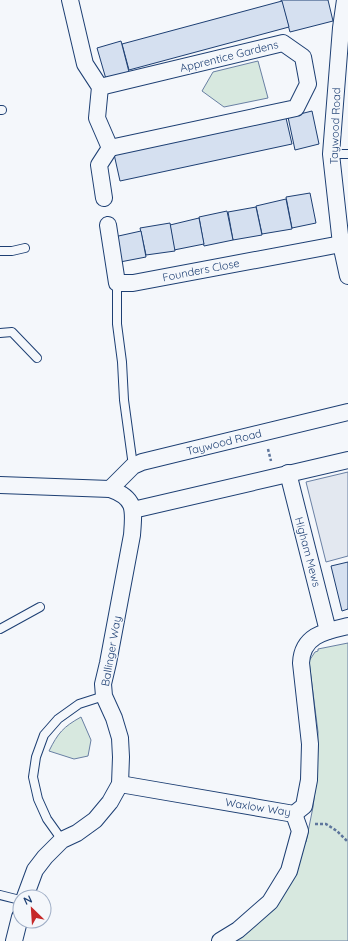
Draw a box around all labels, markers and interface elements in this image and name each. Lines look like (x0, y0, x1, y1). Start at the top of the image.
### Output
street label: Apprentice Gardens (178, 37, 280, 75)
street label: Taywood Road (327, 87, 343, 165)
street label: Founders Close (161, 256, 241, 284)
street label: Taywood Road (185, 426, 263, 458)
street label: Higham Mews (292, 516, 324, 588)
street label: Ballinger Way (98, 615, 124, 687)
street label: Waxlow Way (224, 795, 292, 819)
north arrow (12, 889, 52, 929)
text: N (21, 892, 34, 908)

